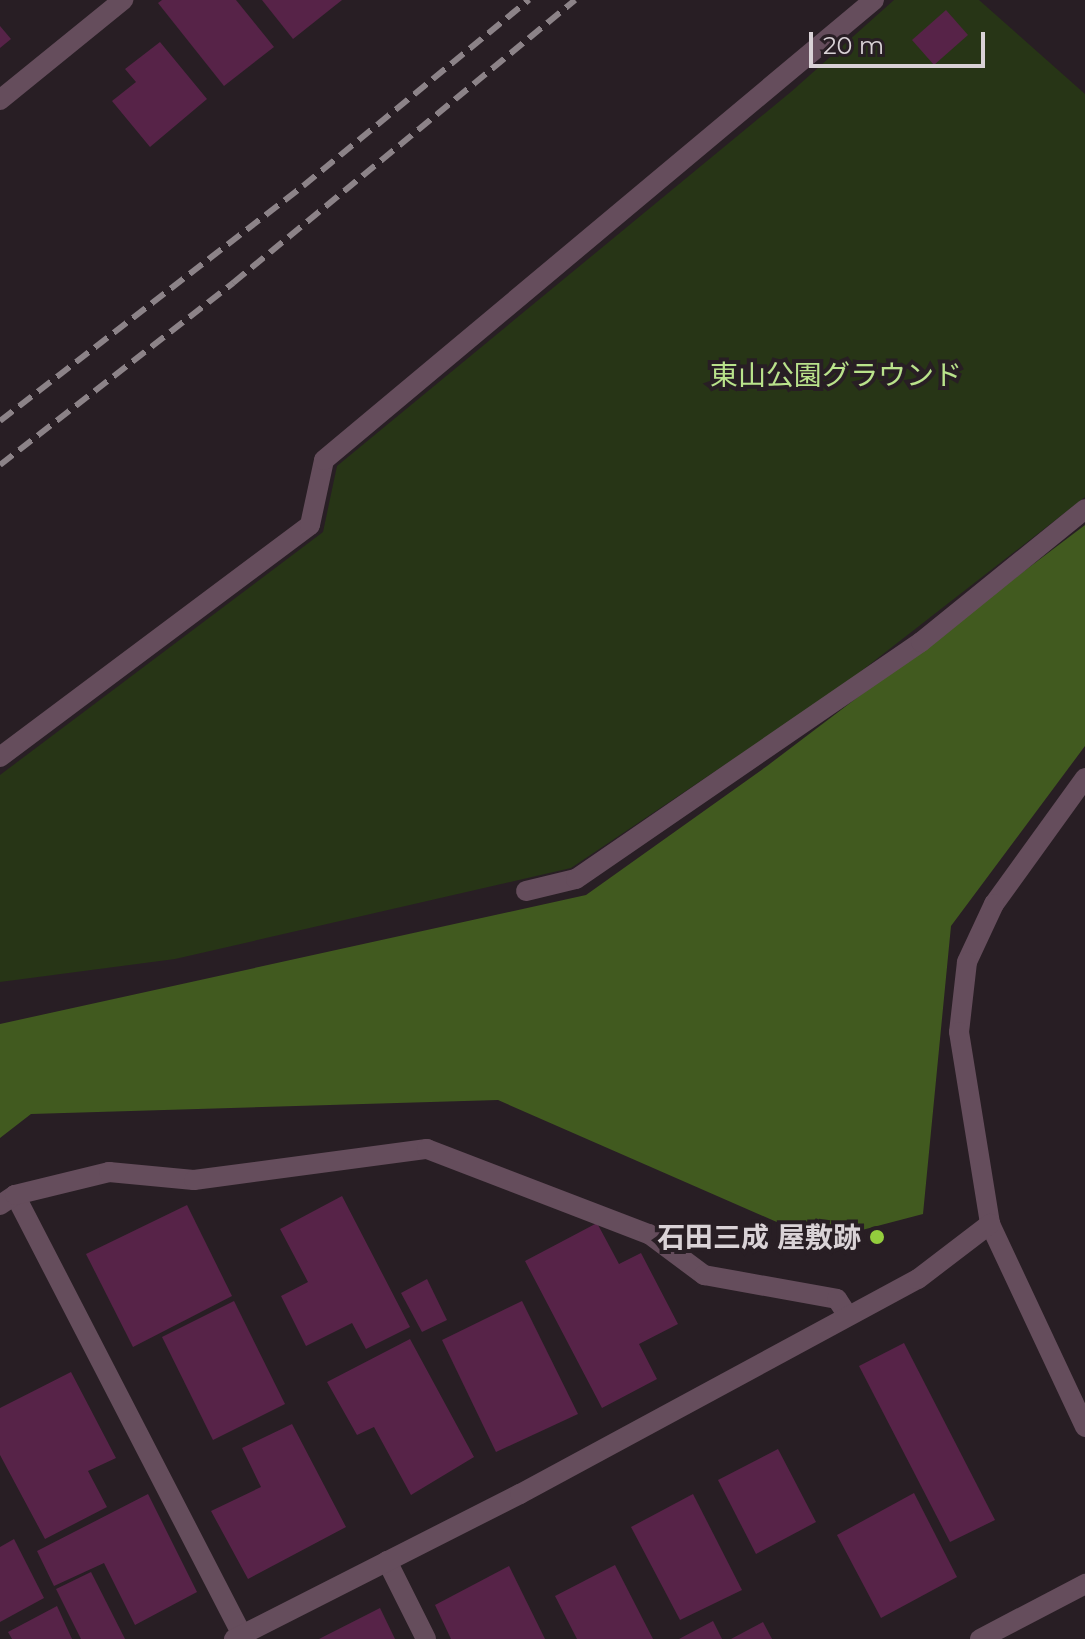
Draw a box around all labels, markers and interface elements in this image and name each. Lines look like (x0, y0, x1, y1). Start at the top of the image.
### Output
scale bar (813, 16, 989, 66)
text: 20 m (823, 31, 884, 60)
park label: 東山公園グラウンド (710, 358, 962, 392)
place label: 石田三成 屋敷跡 (657, 1220, 861, 1254)
marker: 石田三成 屋敷跡 (868, 1228, 886, 1246)

